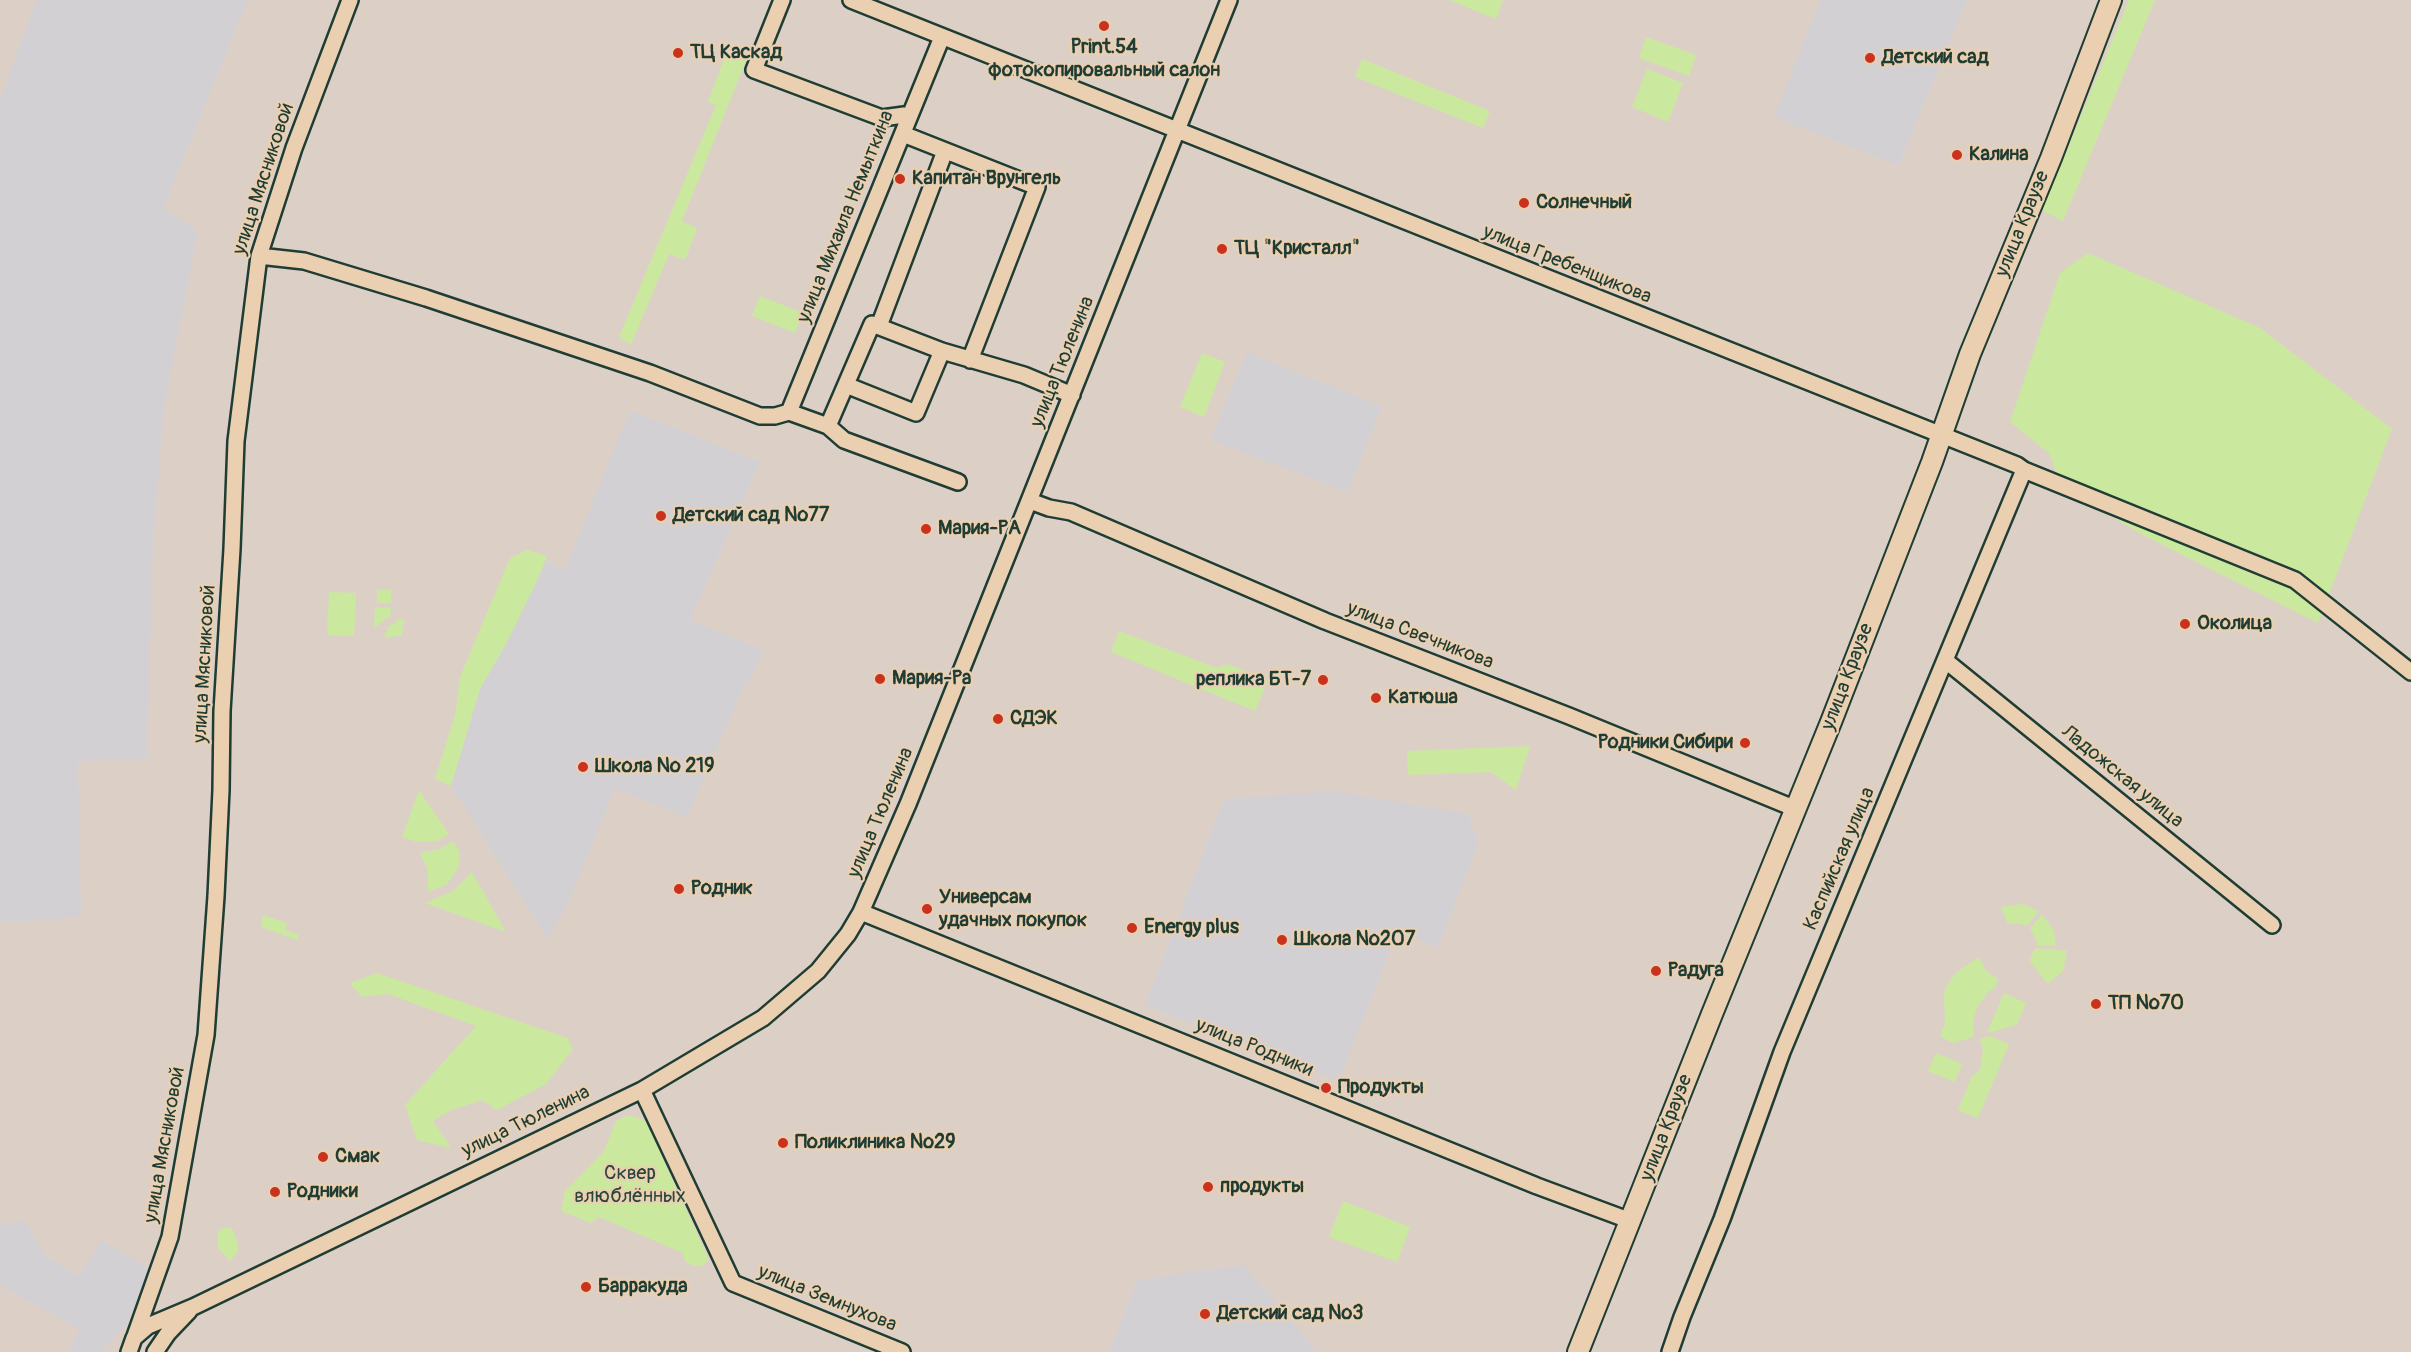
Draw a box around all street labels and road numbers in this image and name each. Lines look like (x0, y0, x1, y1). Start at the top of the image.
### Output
street label: улица Мясниковой (228, 100, 300, 258)
street label: улица Михаила Немыткина (792, 107, 900, 327)
street label: улица Краузе (1991, 167, 2055, 281)
street label: улица Гребенщикова (1479, 220, 1655, 310)
street label: улица Тюленина (1026, 293, 1100, 431)
street label: улица Мясниковой (189, 584, 221, 744)
street label: улица Свечникова (1343, 597, 1497, 675)
street label: улица Краузе (1817, 620, 1879, 734)
street label: Ладожская улица (2056, 720, 2188, 834)
street label: улица Тюленина (843, 744, 919, 882)
street label: Каспийская улица (1799, 784, 1881, 934)
street label: улица Родники (1192, 1013, 1316, 1083)
street label: улица Мясниковой (139, 1065, 191, 1225)
street label: улица Краузе (1636, 1071, 1698, 1185)
street label: улица Тюленина (458, 1081, 594, 1163)
street label: улица Земнухова (754, 1260, 900, 1338)

